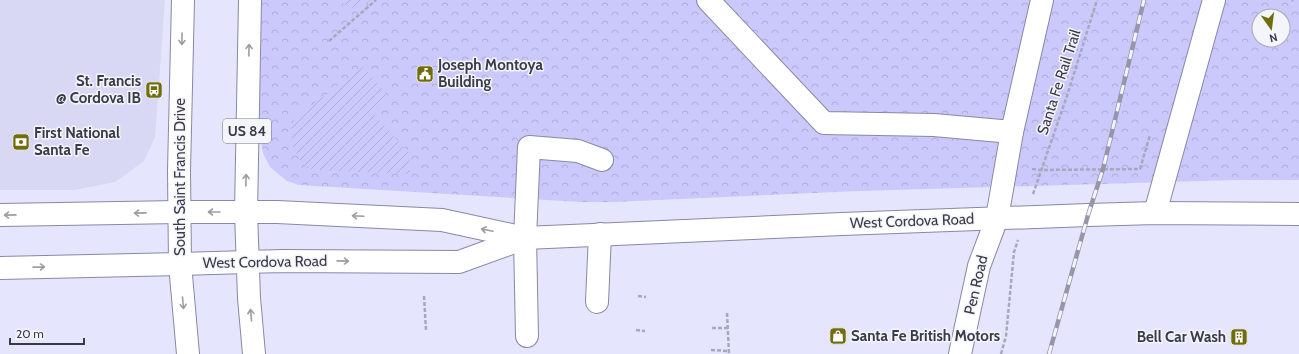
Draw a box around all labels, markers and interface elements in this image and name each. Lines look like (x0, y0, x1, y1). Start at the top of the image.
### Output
north arrow (1251, 8, 1291, 48)
street label: Santa Fe Rail Trail (1034, 27, 1085, 137)
text: N (1268, 30, 1279, 45)
one-way arrow (178, 32, 186, 45)
one-way arrow (245, 44, 253, 57)
place label: Joseph Montoya Building (437, 56, 543, 91)
public building icon: Joseph Montoya Building (415, 64, 435, 84)
place label: St. Francis @ Cordova IB (56, 72, 141, 107)
bus stop icon: St. Francis @ Cordova IB (144, 80, 164, 100)
street label: South Saint Francis Drive (171, 98, 189, 256)
road number: US 84 (223, 119, 271, 143)
place label: First National Santa Fe (34, 124, 120, 159)
bank icon: First National Santa Fe (11, 132, 31, 152)
one-way arrow (243, 174, 250, 187)
one-way arrow (208, 208, 221, 216)
one-way arrow (134, 209, 147, 217)
street label: West Cordova Road (849, 210, 975, 232)
one-way arrow (4, 211, 17, 219)
one-way arrow (352, 213, 365, 220)
one-way arrow (481, 225, 494, 233)
street label: West Cordova Road (203, 252, 327, 272)
street label: Pen Road (960, 254, 992, 316)
one-way arrow (336, 257, 349, 265)
one-way arrow (32, 263, 45, 271)
one-way arrow (180, 296, 187, 309)
one-way arrow (247, 309, 254, 322)
scale bar (10, 320, 84, 346)
text: 20 m (16, 326, 44, 341)
shop icon: Santa Fe British Motors (828, 326, 848, 346)
place label: Santa Fe British Motors (851, 327, 1000, 345)
building icon: Bell Car Wash (1229, 327, 1249, 347)
place label: Bell Car Wash (1137, 328, 1226, 346)

